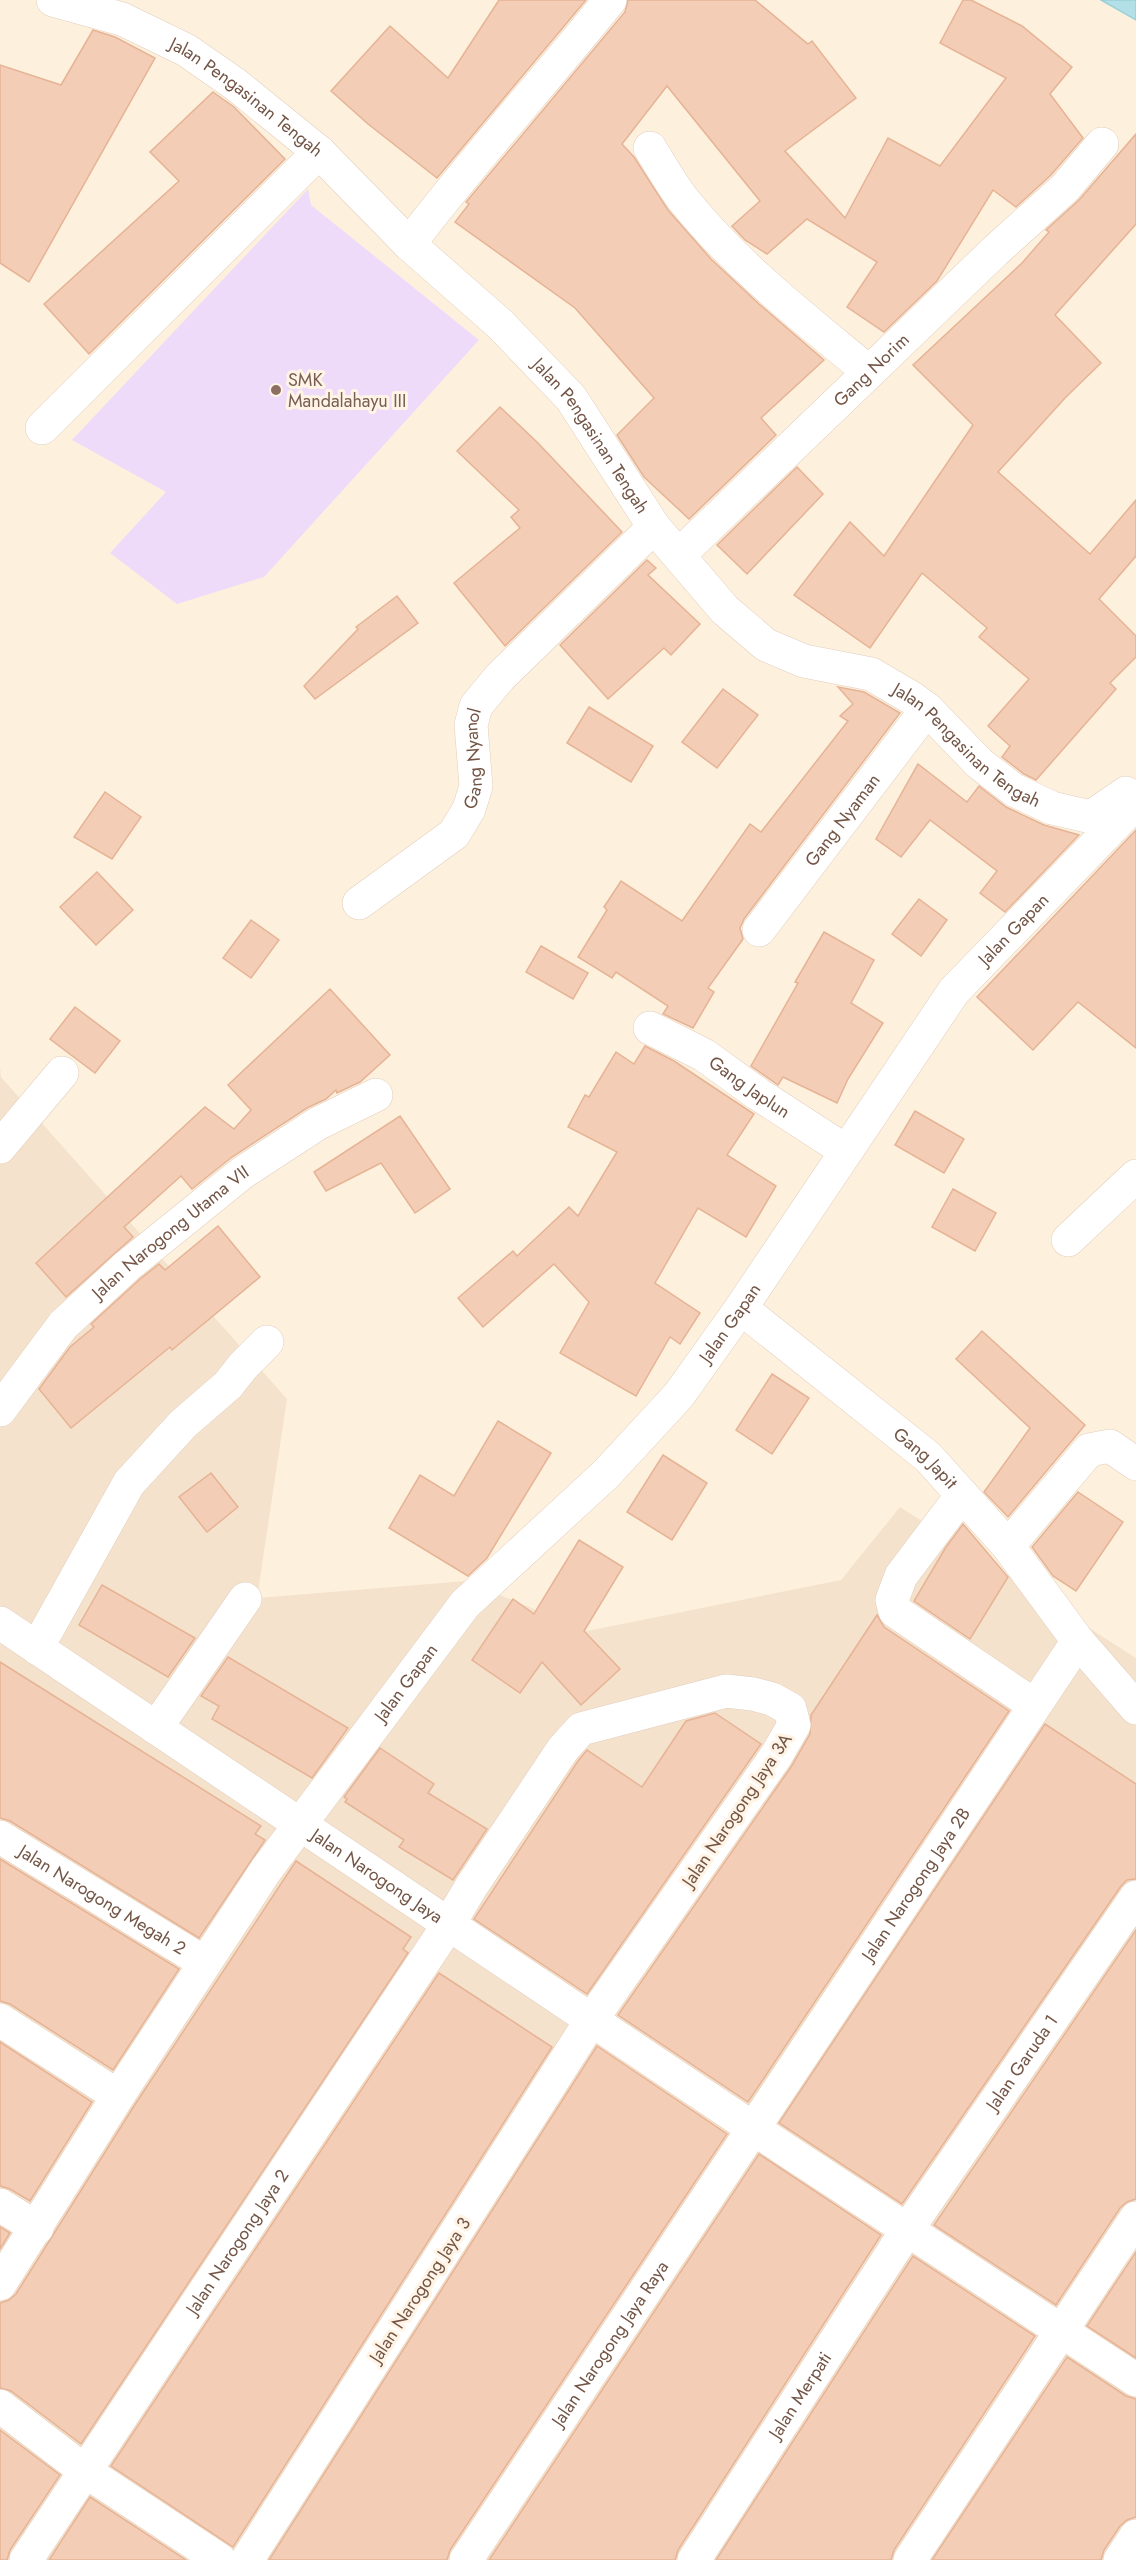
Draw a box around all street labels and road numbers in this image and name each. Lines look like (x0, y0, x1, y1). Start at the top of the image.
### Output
street label: Jalan Pengasinan Tengah (163, 30, 329, 163)
street label: Gang Norim (828, 327, 915, 413)
street label: Jalan Pengasinan Tengah (525, 351, 655, 519)
street label: Jalan Pengasinan Tengah (886, 675, 1045, 814)
street label: Gang Nyanol (457, 705, 489, 812)
street label: Gang Nyaman (799, 768, 886, 872)
street label: Jalan Gapan (971, 888, 1055, 973)
street label: Gang Japlun (703, 1049, 795, 1125)
street label: Jalan Narogong Utama VII (85, 1159, 254, 1306)
street label: Jalan Gapan (692, 1278, 767, 1370)
street label: Gang Japit (888, 1421, 964, 1495)
street label: Jalan Gapan (367, 1638, 444, 1729)
street label: Jalan Narogong Jaya 3A (675, 1728, 798, 1894)
street label: Jalan Narogong Jaya 2B (854, 1802, 977, 1968)
street label: Jalan Narogong Jaya (304, 1821, 448, 1930)
street label: Jalan Narogong Megah 2 (12, 1837, 191, 1961)
street label: Jalan Garuda 1 (979, 2009, 1064, 2117)
street label: Jalan Narogong Jaya 2 (179, 2164, 295, 2321)
street label: Jalan Narogong Jaya 3 (362, 2212, 477, 2370)
street label: Jalan Narogong Jaya Raya (544, 2255, 675, 2433)
street label: Jalan Merpati (762, 2347, 838, 2446)

